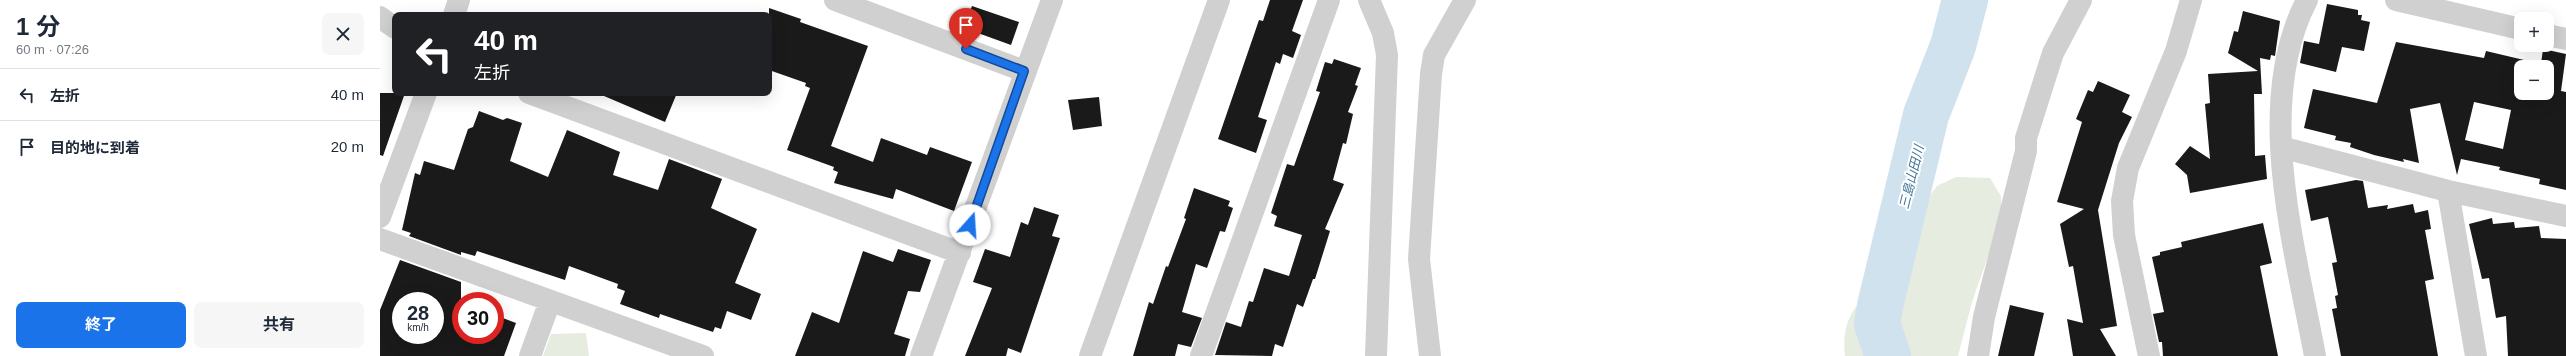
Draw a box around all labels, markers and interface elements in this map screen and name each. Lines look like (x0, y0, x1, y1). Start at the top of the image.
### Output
pin (949, 8, 983, 49)
map controls (2514, 12, 2554, 100)
button: + (2514, 12, 2554, 52)
text: 1 分 (16, 13, 60, 40)
button: close (322, 13, 364, 55)
icon: arrive (955, 14, 977, 36)
text: 40 m (474, 25, 538, 56)
icon: left (408, 28, 460, 80)
text: 60 m · 07:26 (16, 42, 89, 57)
button: − (2514, 60, 2554, 100)
text: 左折 (474, 63, 510, 83)
icon: left (16, 84, 38, 106)
text: 40 m (331, 86, 364, 103)
text: 左折 (50, 87, 80, 104)
icon: arrive (16, 136, 38, 158)
text: 20 m (331, 138, 364, 155)
text: 目的地に到着 (50, 139, 140, 156)
water label: 三島山田川 (1896, 142, 1927, 210)
position arrow (949, 204, 991, 246)
speed limit sign: 30 (452, 292, 504, 344)
button: 終了 (16, 302, 186, 348)
button: 共有 (194, 302, 364, 348)
text: 28 (407, 302, 429, 324)
text: km/h (407, 322, 429, 333)

